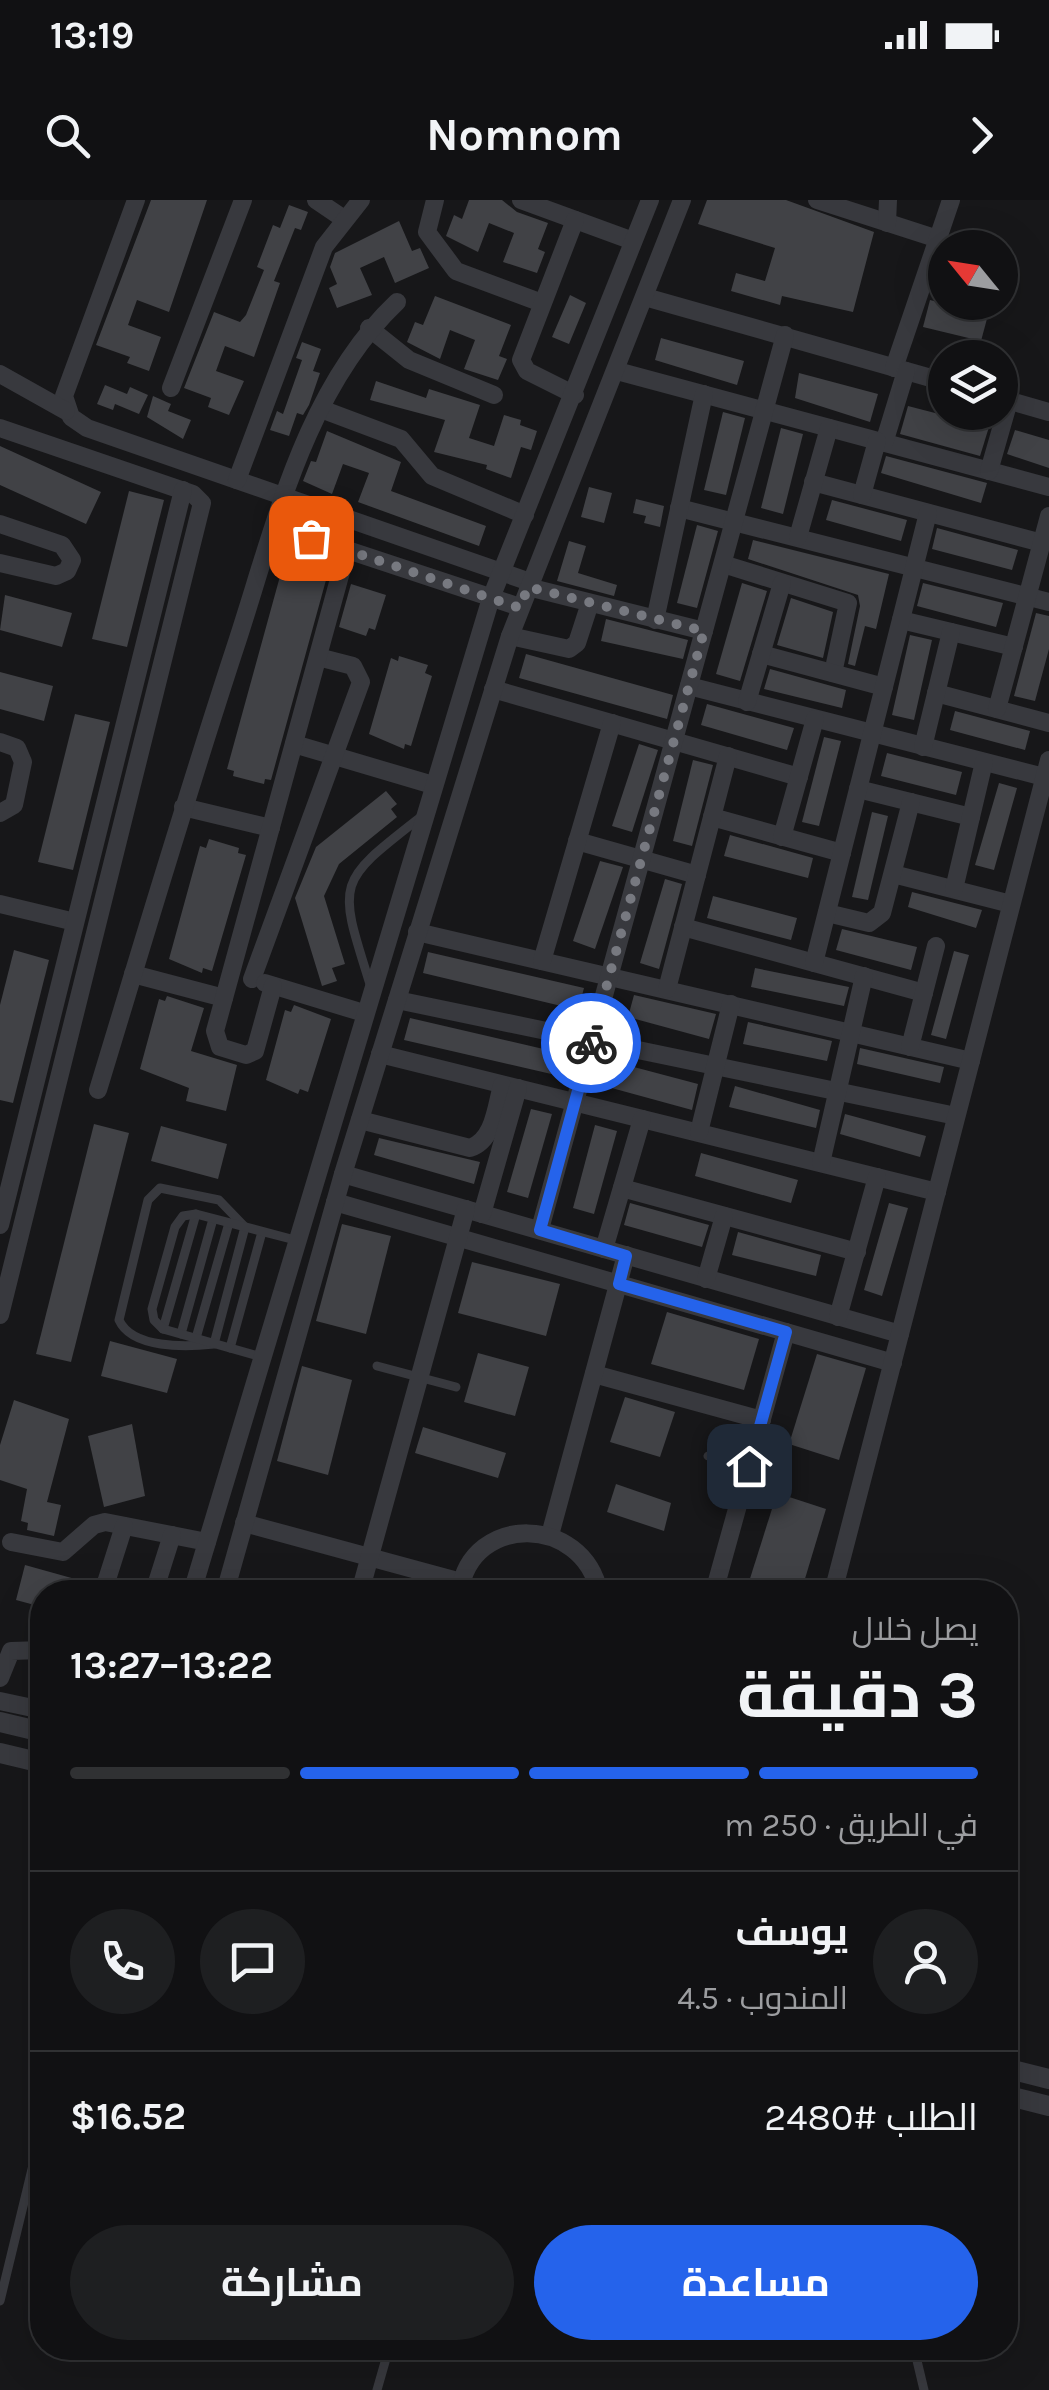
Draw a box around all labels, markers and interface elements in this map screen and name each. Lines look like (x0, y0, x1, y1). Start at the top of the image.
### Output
text: 13:19 (50, 13, 134, 58)
icon: search (40, 108, 95, 163)
icon: forward (954, 108, 1009, 163)
text: Nomnom (426, 109, 623, 161)
north arrow (928, 230, 1018, 320)
map controls (928, 230, 1018, 430)
button: layers (928, 340, 1018, 430)
pin (269, 496, 354, 581)
icon: bag (284, 511, 339, 566)
courier (541, 993, 641, 1093)
icon: bike (564, 1016, 619, 1071)
pin (707, 1424, 792, 1509)
icon: home (722, 1439, 777, 1494)
text: يصل خلال (852, 1611, 978, 1648)
text: 13:22–13:27 (70, 1643, 273, 1688)
text: 3 دقيقة (737, 1657, 978, 1733)
text: في الطريق · 250 m (724, 1807, 978, 1844)
button: phone (70, 1909, 175, 2014)
button: chat (200, 1909, 305, 2014)
button: person (873, 1909, 978, 2014)
text: يوسف (735, 1910, 848, 1955)
text: المندوب · 4.5 (677, 1980, 848, 2017)
text: $16.52 (70, 2094, 186, 2139)
text: الطلب #2480 (764, 2095, 978, 2140)
button: مشاركة (70, 2225, 514, 2340)
button: مساعدة (534, 2225, 978, 2340)

